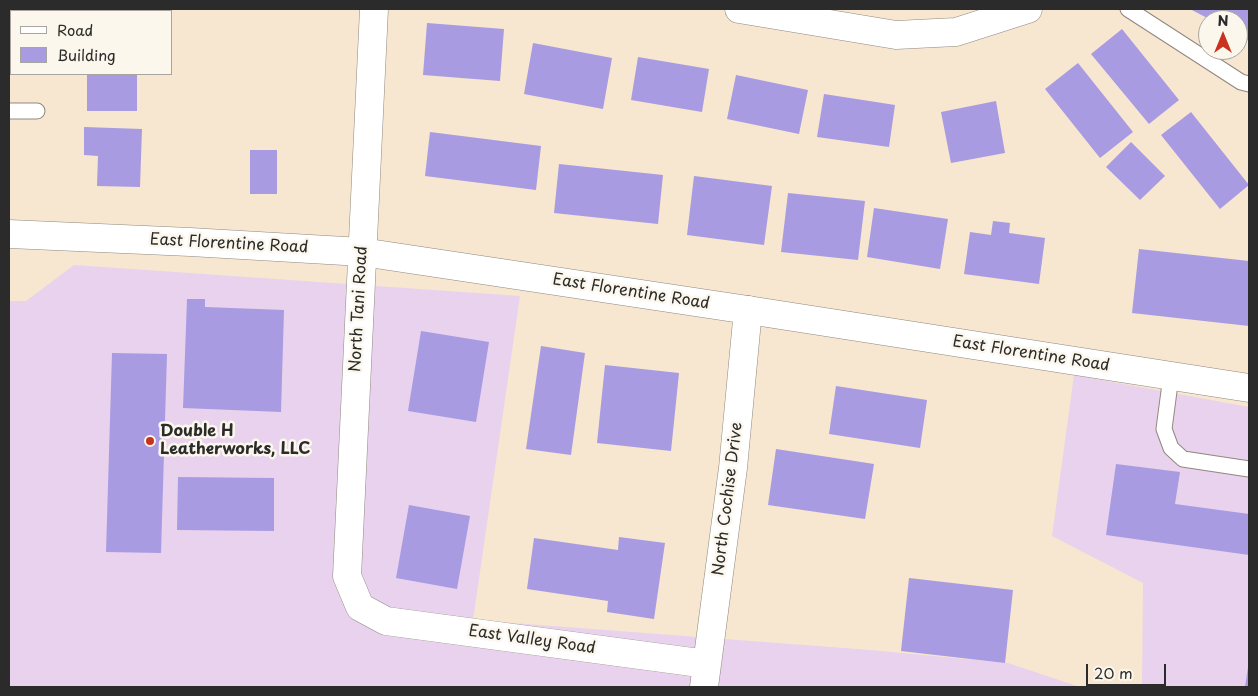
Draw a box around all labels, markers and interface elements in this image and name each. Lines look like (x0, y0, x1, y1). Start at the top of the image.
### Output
legend (10, 10, 172, 75)
north arrow (1198, 10, 1248, 60)
text: N (1217, 10, 1229, 31)
text: Road (57, 18, 93, 41)
text: Building (57, 43, 116, 66)
street label: East Florentine Road (149, 230, 309, 258)
street label: North Tani Road (346, 245, 372, 373)
street label: East Florentine Road (551, 270, 711, 314)
street label: East Florentine Road (951, 332, 1111, 376)
street label: North Cochise Drive (709, 421, 747, 577)
place label: Double H Leatherworks, LLC (160, 422, 310, 460)
marker: Double H Leatherworks, LLC (144, 435, 156, 447)
street label: East Valley Road (467, 622, 597, 658)
scale bar (1088, 654, 1168, 686)
text: 20 m (1094, 661, 1133, 684)

